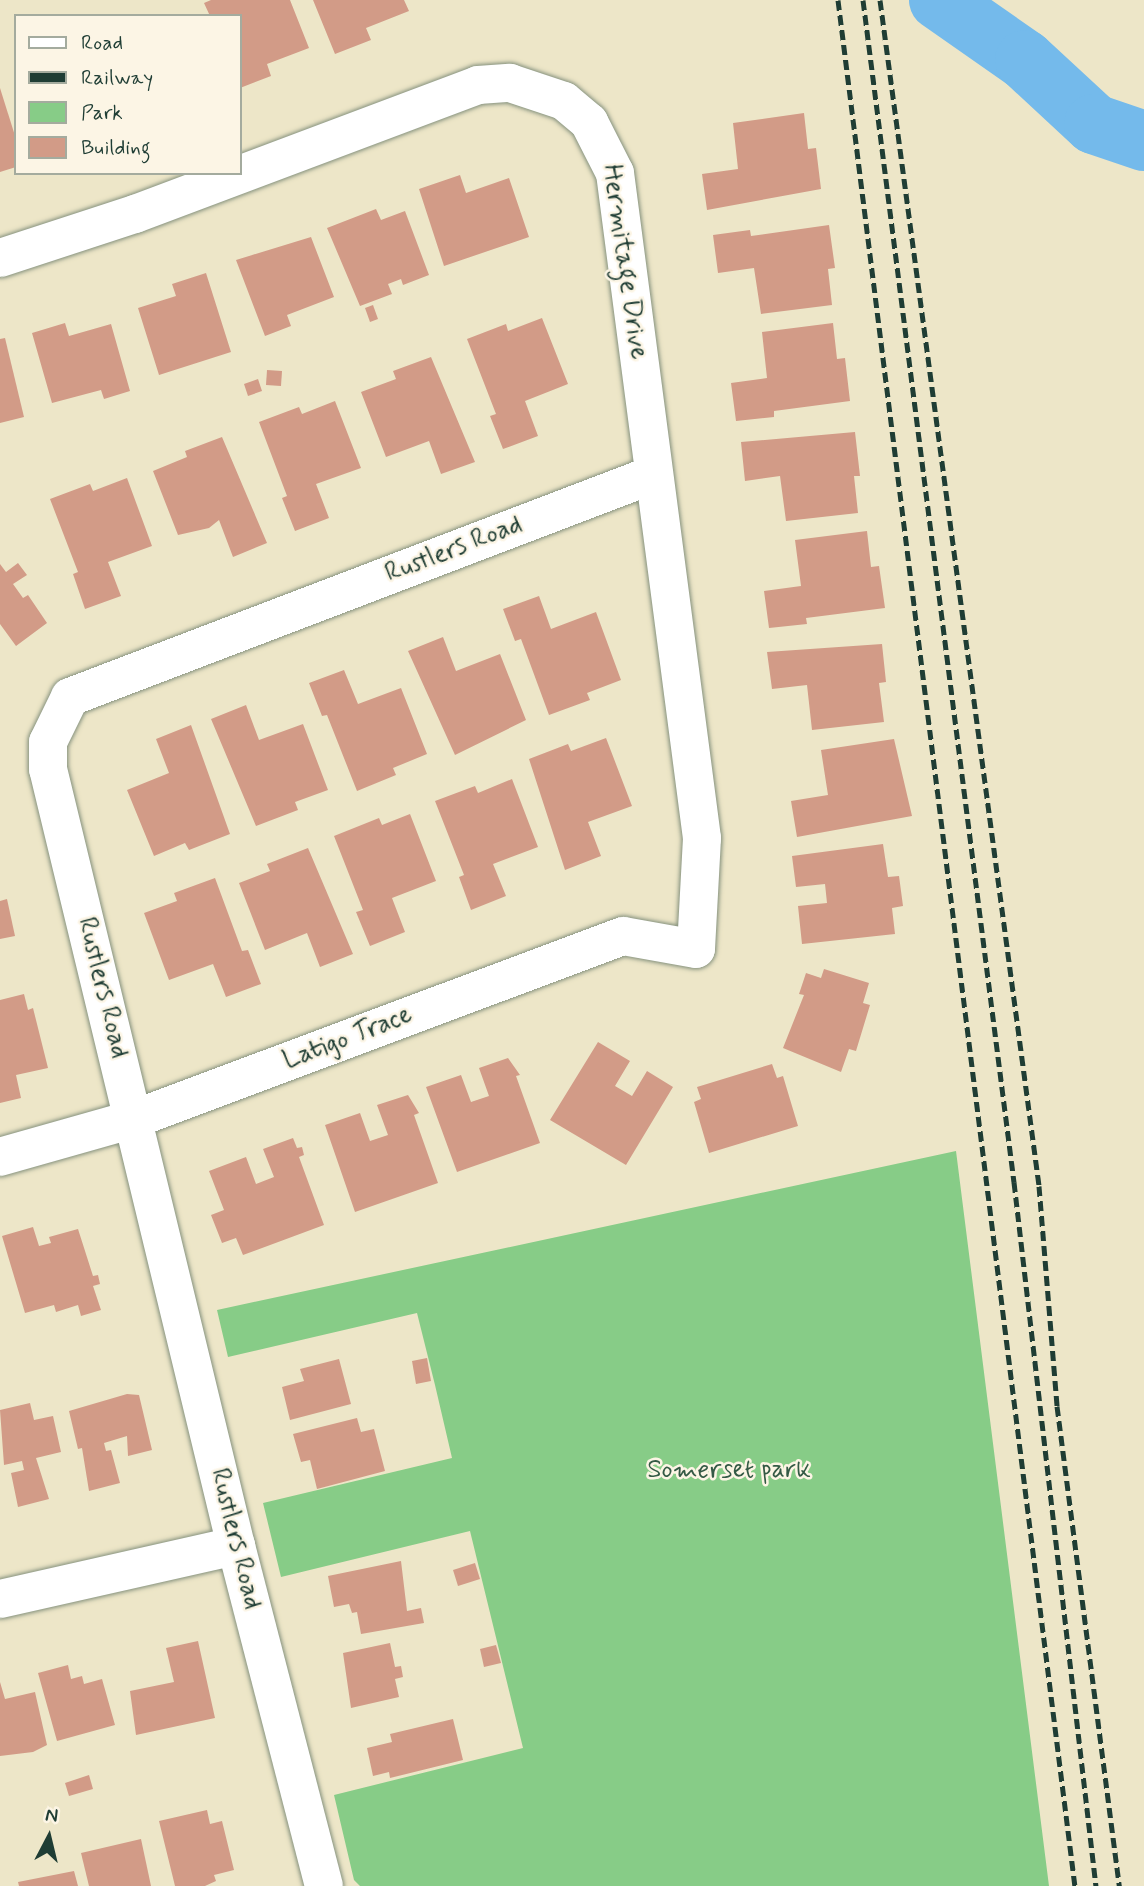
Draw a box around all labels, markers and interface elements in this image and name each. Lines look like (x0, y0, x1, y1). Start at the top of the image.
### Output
legend (14, 14, 242, 175)
text: Road (81, 29, 123, 57)
text: Railway (81, 64, 153, 92)
text: Park (81, 99, 123, 127)
text: Building (81, 134, 151, 162)
street label: Hermitage Drive (595, 164, 653, 360)
street label: Rustlers Road (381, 510, 527, 590)
street label: Rustlers Road (69, 914, 135, 1062)
street label: Latigo Trace (281, 1001, 415, 1077)
park label: Somerset park (648, 1455, 810, 1487)
street label: Rustlers Road (202, 1465, 268, 1613)
north arrow (14, 1802, 84, 1872)
text: N (44, 1802, 59, 1829)

